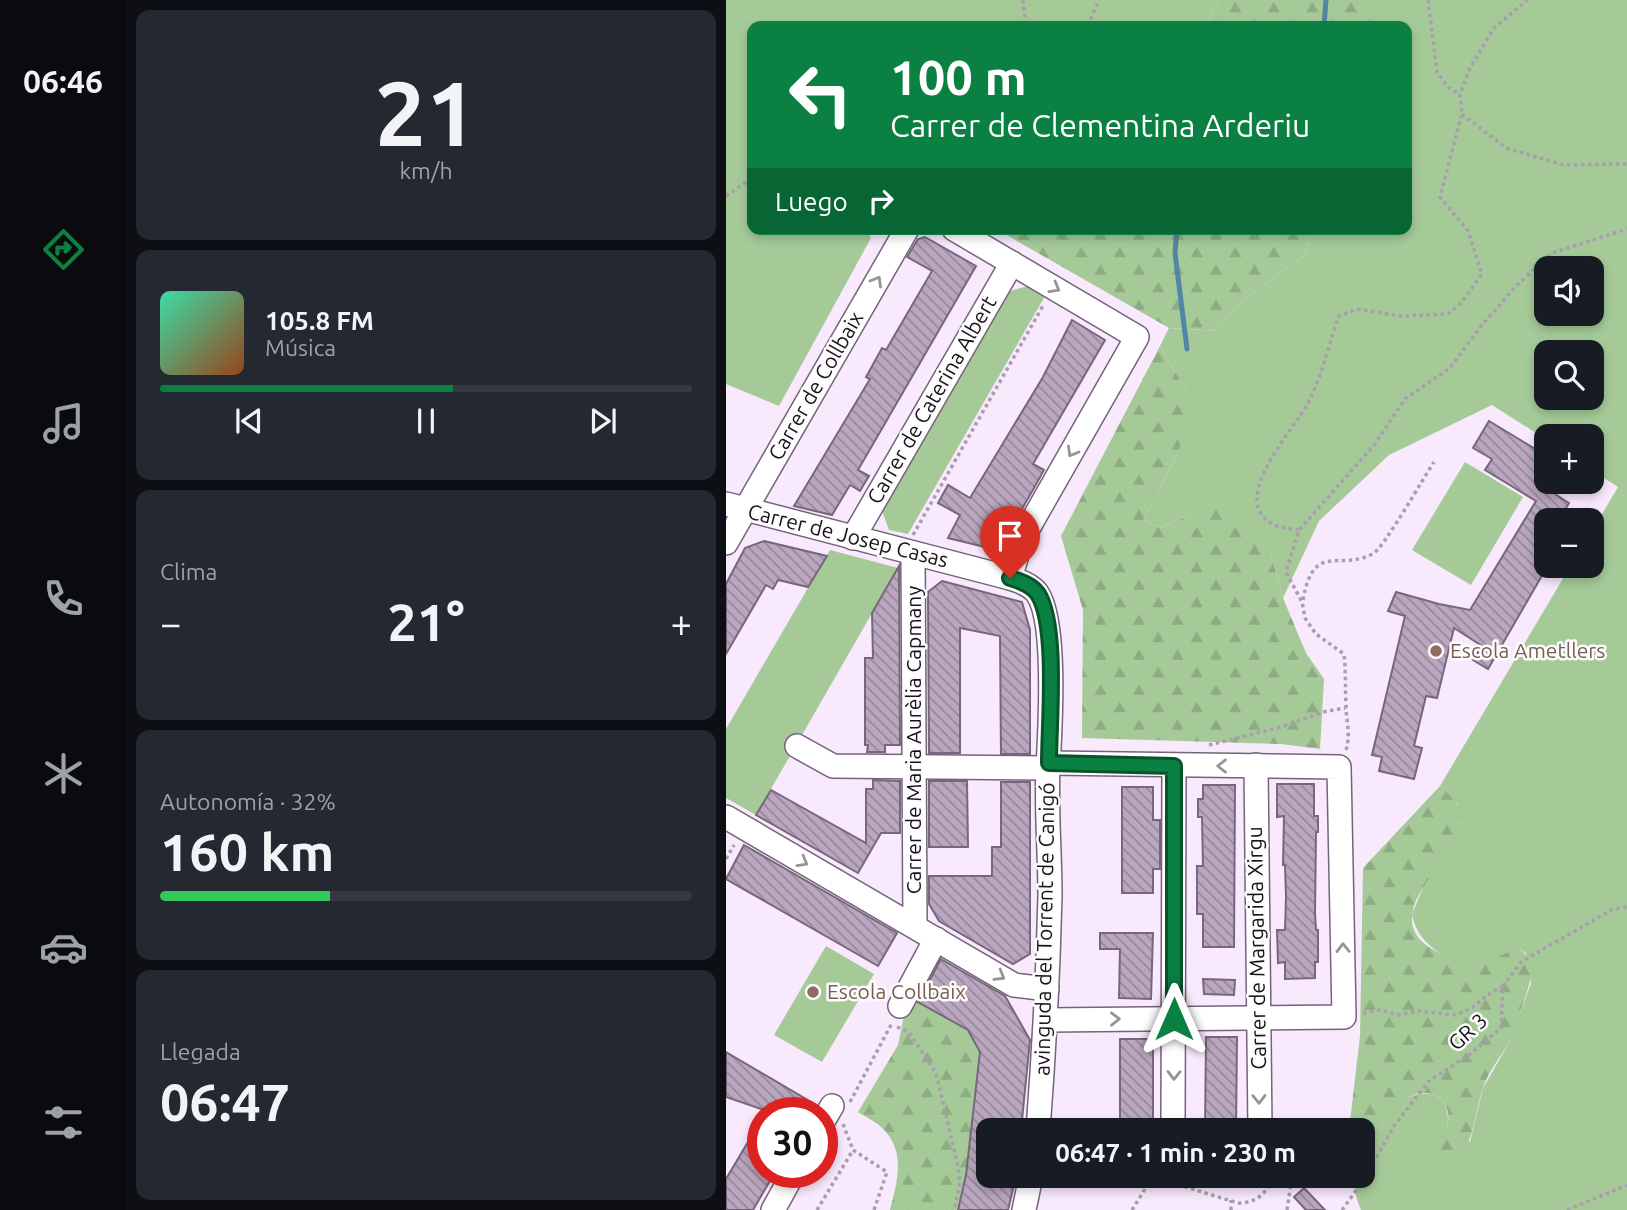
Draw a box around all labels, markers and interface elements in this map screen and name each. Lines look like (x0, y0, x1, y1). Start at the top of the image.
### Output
icon: left (775, 49, 866, 140)
text: 100 m (890, 49, 1027, 104)
text: 21 (375, 61, 477, 163)
text: 06:46 (23, 63, 103, 99)
text: Carrer de Clementina Arderiu (890, 107, 1310, 143)
text: km/h (399, 158, 453, 183)
icon: right (862, 182, 900, 220)
text: Luego (775, 187, 848, 216)
icon: directions (39, 225, 88, 274)
map controls (1534, 256, 1604, 578)
button: sound (1534, 256, 1604, 326)
one-way arrow (869, 276, 882, 288)
one-way arrow (1048, 280, 1061, 293)
street label: Carrer de Caterina Albert (862, 291, 1001, 508)
text: 105.8 FM (265, 306, 374, 335)
street label: Carrer de Collbaix (763, 307, 868, 464)
text: Música (265, 335, 336, 360)
button: search (1534, 340, 1604, 410)
icon: music (39, 399, 88, 448)
icon: previous (230, 402, 268, 440)
icon: pause (407, 402, 445, 440)
icon: next (584, 402, 622, 440)
button: + (1534, 424, 1604, 494)
one-way arrow (1067, 444, 1080, 457)
street label: Carrer de Josep Casas (746, 498, 951, 572)
pin (980, 506, 1040, 578)
button: − (1534, 508, 1604, 578)
icon: arrive (991, 517, 1029, 555)
text: Clima (160, 559, 217, 584)
icon: phone (39, 574, 88, 623)
street label: Carrer de Maria Aurèlia Capmany (901, 586, 925, 894)
text: 21° (387, 593, 465, 651)
text: − (160, 602, 181, 644)
text: + (671, 602, 692, 644)
place label: Escola Ametllers (1450, 638, 1605, 662)
marker: Escola Ametllers (1428, 643, 1444, 659)
icon: climate (39, 749, 88, 798)
one-way arrow (1216, 758, 1227, 774)
street label: avinguda del Torrent de Canigó (1029, 782, 1059, 1076)
text: Autonomía · 32% (160, 789, 336, 814)
text: 160 km (160, 823, 334, 881)
street label: Carrer de Margarida Xirgu (1242, 826, 1270, 1070)
one-way arrow (796, 854, 808, 867)
icon: car (39, 923, 88, 972)
one-way arrow (1335, 943, 1350, 954)
one-way arrow (992, 968, 1005, 981)
place label: Escola Collbaix (827, 979, 966, 1003)
position arrow (1137, 982, 1211, 1056)
marker: Escola Collbaix (805, 984, 821, 1000)
street label: GR 3 (1443, 1008, 1492, 1055)
one-way arrow (1110, 1011, 1121, 1027)
text: Llegada (160, 1039, 241, 1064)
one-way arrow (1166, 1070, 1182, 1080)
text: 06:47 (160, 1073, 290, 1131)
one-way arrow (1251, 1094, 1267, 1104)
speed limit sign: 30 (747, 1097, 838, 1188)
icon: filters (39, 1098, 88, 1147)
text: 06:47 · 1 min · 230 m (1055, 1138, 1296, 1167)

